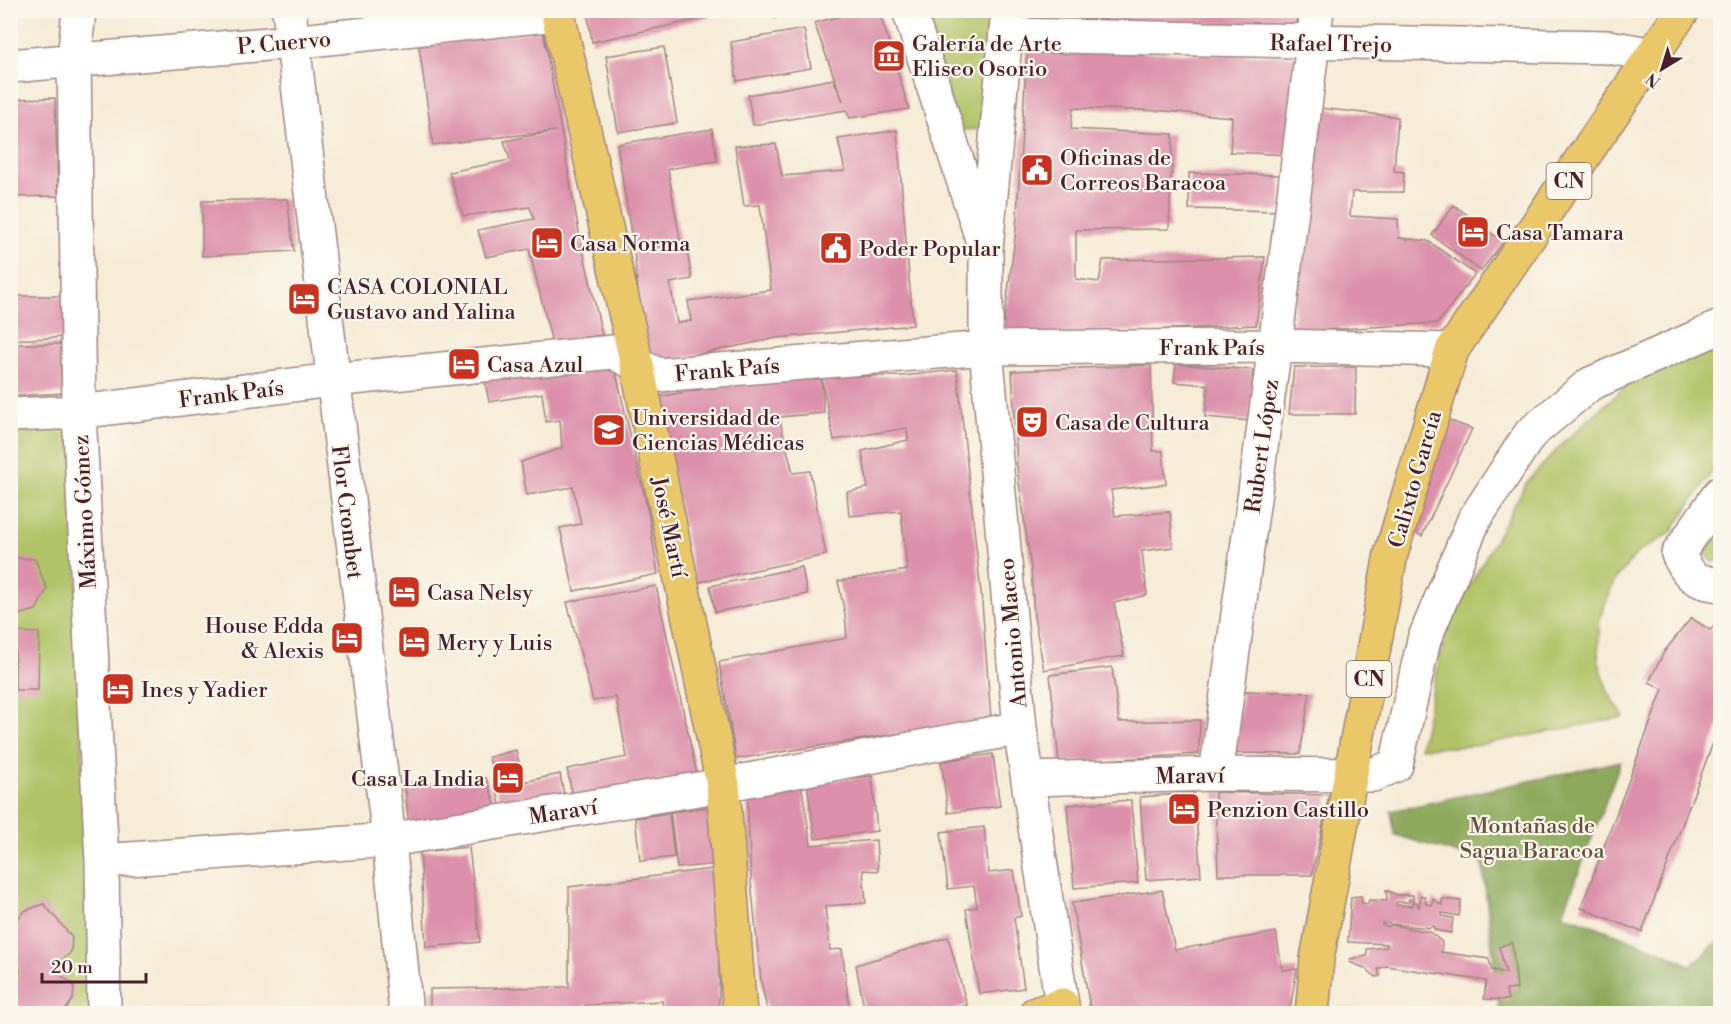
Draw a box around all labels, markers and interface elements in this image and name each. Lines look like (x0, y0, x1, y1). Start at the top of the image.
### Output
street label: P. Cuervo (236, 26, 332, 61)
street label: Rafael Trejo (1269, 30, 1393, 59)
place label: Galería de Arte Eliseo Osorio (912, 31, 1062, 83)
museum icon: Galería de Arte Eliseo Osorio (871, 38, 907, 74)
north arrow (1632, 39, 1692, 99)
text: N (1642, 68, 1665, 92)
place label: Oficinas de Correos Baracoa (1060, 145, 1227, 197)
public building icon: Oficinas de Correos Baracoa (1019, 152, 1055, 188)
road number: CN (1546, 163, 1592, 199)
hotel icon: Casa Tamara (1455, 214, 1491, 250)
place label: Casa Tamara (1496, 220, 1625, 247)
hotel icon: Casa Norma (529, 225, 565, 261)
public building icon: Poder Popular (818, 230, 854, 266)
place label: Casa Norma (570, 231, 691, 258)
place label: Poder Popular (859, 236, 1001, 263)
place label: CASA COLONIAL Gustavo and Yalina (327, 274, 517, 326)
hotel icon: CASA COLONIAL Gustavo and Yalina (286, 281, 322, 317)
street label: Frank País (1159, 335, 1265, 362)
hotel icon: Casa Azul (446, 346, 482, 382)
place label: Casa Azul (487, 352, 584, 379)
street label: Frank País (673, 352, 781, 389)
street label: Frank País (177, 375, 285, 414)
street label: Rubert López (1240, 377, 1285, 515)
theatre icon: Casa de Cultura (1014, 404, 1050, 440)
place label: Universidad de Ciencias Médicas (632, 405, 804, 457)
street label: Calixto García (1383, 407, 1448, 551)
place label: Casa de Cultura (1055, 410, 1211, 437)
school or university icon: Universidad de Ciencias Médicas (591, 412, 627, 448)
street label: Máximo Gómez (68, 434, 103, 590)
street label: Flor Crombet (325, 444, 368, 581)
street label: José Martí (644, 473, 693, 581)
street label: Antonio Maceo (993, 557, 1034, 710)
hotel icon: Casa Nelsy (386, 574, 422, 610)
place label: Casa Nelsy (427, 580, 533, 607)
place label: House Edda & Alexis (205, 613, 325, 665)
hotel icon: House Edda & Alexis (329, 620, 365, 656)
hotel icon: Mery y Luis (396, 624, 432, 660)
place label: Mery y Luis (437, 630, 552, 657)
road number: CN (1346, 661, 1392, 697)
hotel icon: Ines y Yadier (100, 671, 136, 707)
place label: Ines y Yadier (141, 677, 268, 704)
hotel icon: Casa La India (490, 760, 526, 796)
street label: Maraví (1155, 762, 1226, 791)
place label: Casa La India (351, 766, 486, 793)
hotel icon: Penzion Castillo (1166, 791, 1202, 827)
street label: Maraví (527, 794, 600, 831)
place label: Penzion Castillo (1207, 797, 1369, 824)
park label: Montañas de Sagua Baracoa (1459, 813, 1605, 865)
scale bar (42, 946, 146, 984)
text: 20 m (51, 956, 93, 979)

